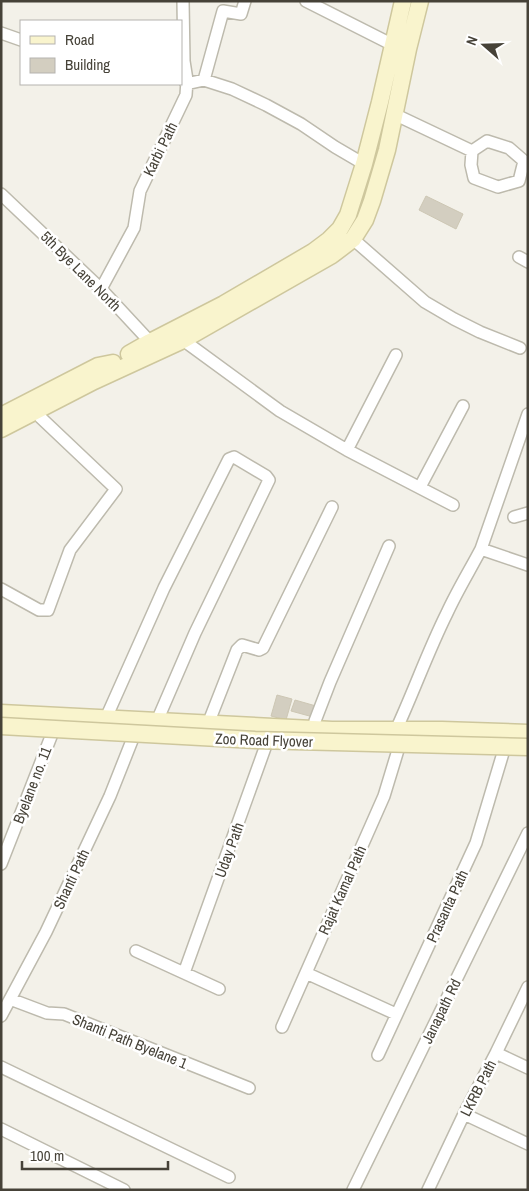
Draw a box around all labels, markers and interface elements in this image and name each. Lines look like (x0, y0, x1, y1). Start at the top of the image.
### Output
legend (20, 20, 182, 85)
north arrow (459, 20, 509, 70)
text: Road (65, 29, 94, 50)
text: N (462, 34, 482, 48)
text: Building (65, 54, 110, 75)
street label: Karbi Path (138, 118, 182, 180)
street label: 5th Bye Lane North (36, 226, 126, 316)
street label: Zoo Road Flyover (215, 728, 313, 752)
street label: Byelane no. 11 (8, 743, 56, 827)
street label: Uday Path (209, 819, 249, 881)
street label: Rajat Kamal Path (313, 842, 371, 938)
street label: Shanti Path (48, 845, 94, 913)
street label: Prasanta Path (421, 866, 473, 946)
street label: Janapath Rd (416, 975, 466, 1047)
street label: Shanti Path Byelane 1 (69, 1008, 191, 1074)
street label: LKRB Path (455, 1056, 501, 1120)
scale bar (22, 1138, 169, 1170)
text: 100 m (30, 1145, 64, 1166)

